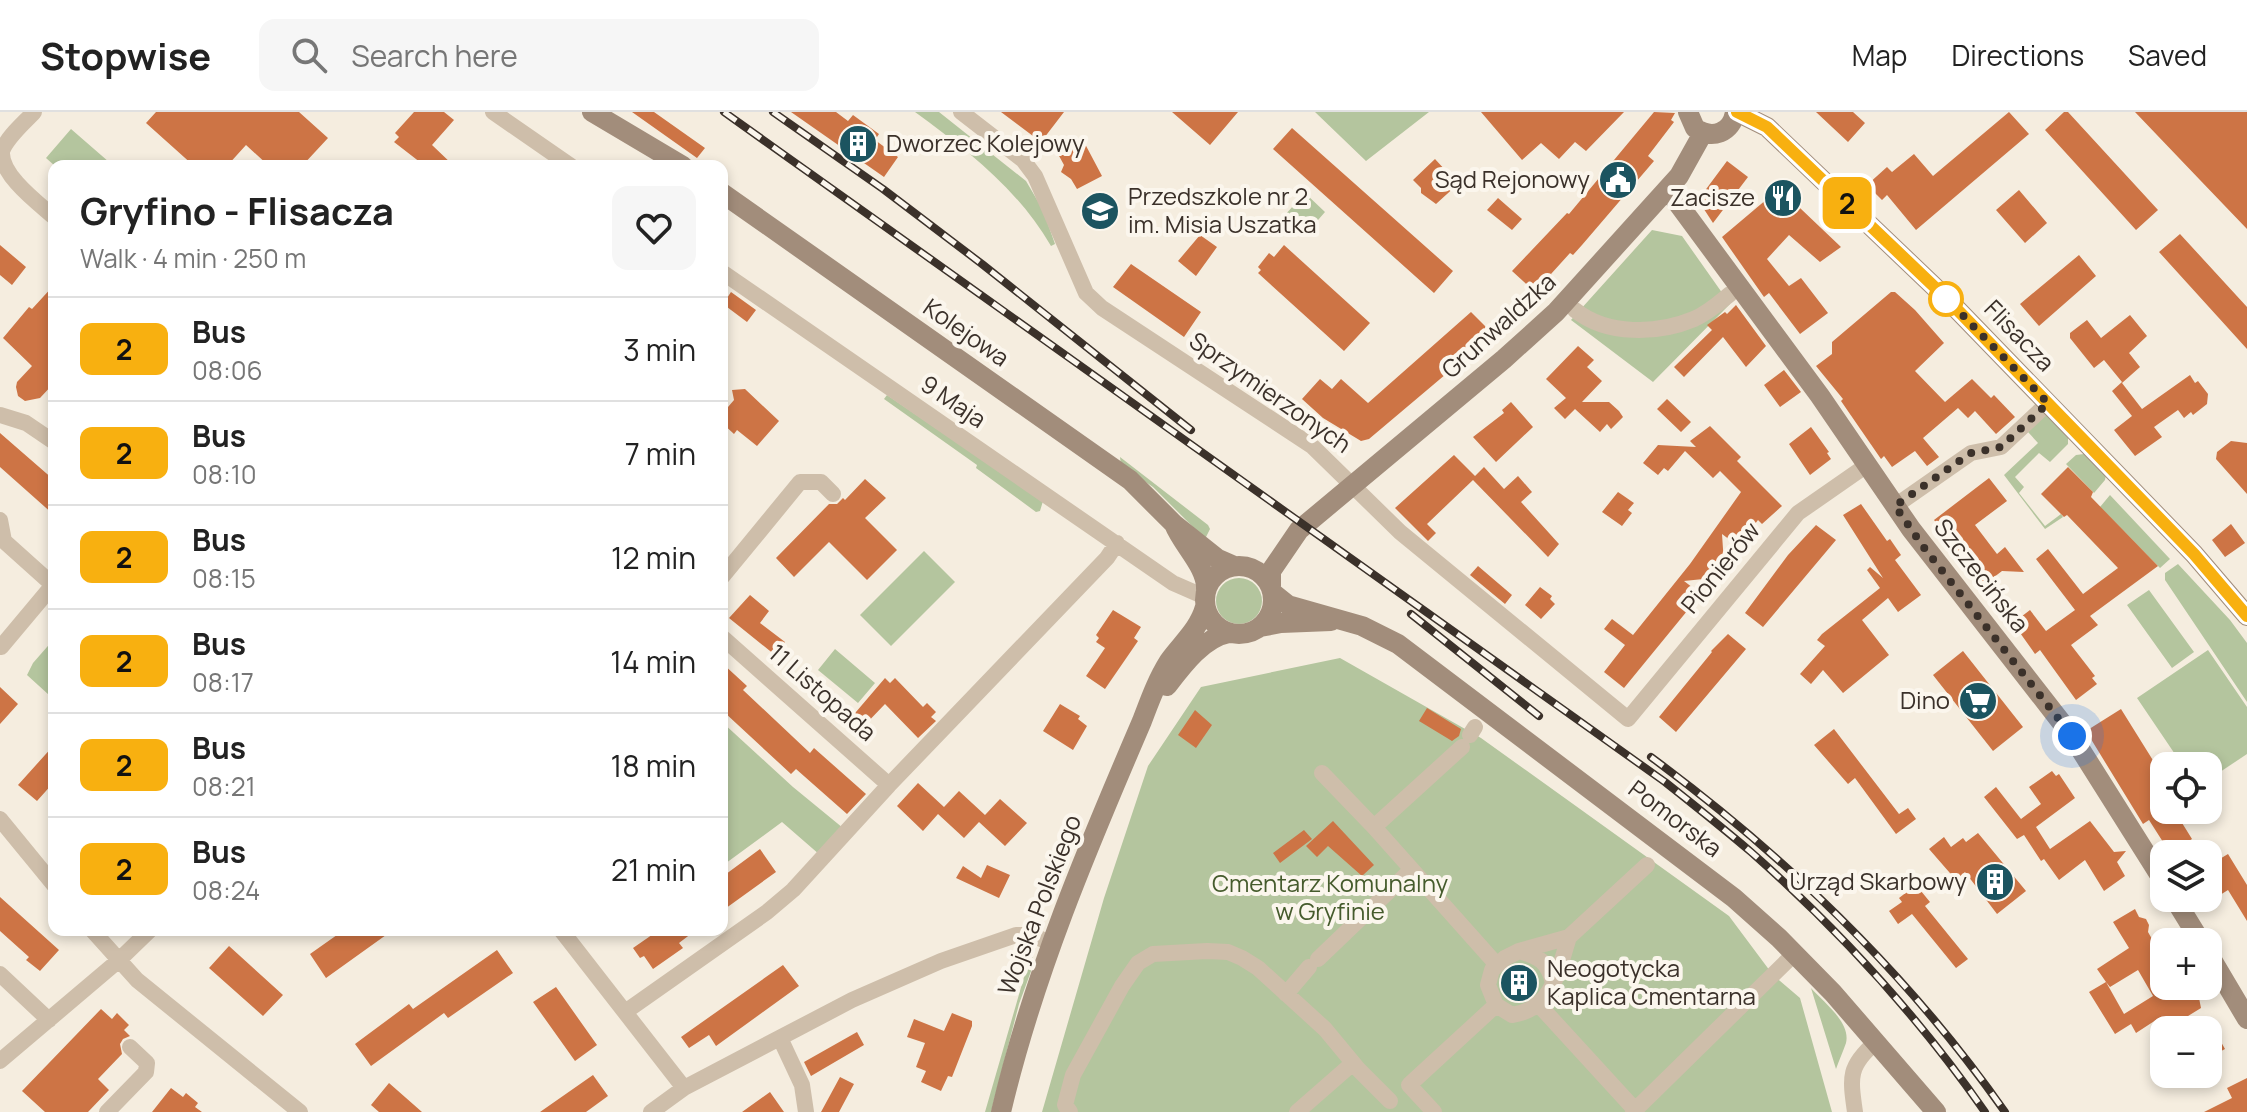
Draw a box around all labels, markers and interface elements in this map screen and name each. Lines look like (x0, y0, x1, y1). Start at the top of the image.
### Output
search box (259, 19, 819, 91)
text: Stopwise (40, 29, 211, 81)
icon: search (287, 33, 331, 77)
text: Search here (351, 35, 518, 76)
text: Map (1852, 36, 1907, 74)
text: Directions (1951, 36, 2084, 74)
text: Saved (2128, 36, 2207, 74)
building icon: Dworzec Kolejowy (837, 123, 879, 165)
place label: Dworzec Kolejowy (886, 126, 1085, 159)
public building icon: Sąd Rejonowy (1597, 159, 1639, 201)
place label: Sąd Rejonowy (1435, 162, 1590, 195)
restaurant icon: Zacisze (1762, 177, 1804, 219)
line badge: 2 (1821, 177, 1873, 229)
place label: Przedszkole nr 2 im. Misia Uszatka (1128, 179, 1317, 240)
place label: Zacisze (1670, 180, 1755, 213)
text: Gryfino - Flisacza (80, 184, 394, 236)
text: 2 (1839, 184, 1855, 222)
button: heart (612, 186, 696, 270)
school or university icon: Przedszkole nr 2 im. Misia Uszatka (1079, 190, 1121, 232)
text: Walk · 4 min · 250 m (80, 240, 306, 276)
street label: Grunwaldzka (1434, 265, 1562, 385)
unlabelled marker (1929, 282, 1963, 316)
street label: Kolejowa (917, 290, 1016, 373)
street label: Flisacza (1978, 292, 2062, 378)
text: Bus (192, 311, 246, 352)
street label: Sprzymierzonych (1183, 324, 1358, 460)
text: 3 min (623, 329, 696, 370)
text: 2 (116, 330, 132, 368)
text: 08:06 (192, 352, 263, 388)
street label: 9 Maja (915, 367, 993, 435)
text: Bus (192, 415, 246, 456)
text: 7 min (625, 433, 696, 474)
text: 2 (116, 434, 132, 472)
text: 08:10 (192, 456, 257, 492)
street label: Szczecińska (1927, 511, 2037, 639)
street label: Pionierów (1673, 514, 1767, 620)
text: Bus (192, 519, 246, 560)
text: 12 min (611, 537, 696, 578)
text: 2 (116, 538, 132, 576)
text: 08:15 (192, 560, 256, 596)
text: Bus (192, 623, 246, 664)
street label: 11 Listopada (762, 636, 884, 748)
text: 14 min (610, 641, 696, 682)
text: 2 (116, 642, 132, 680)
text: 08:17 (192, 664, 254, 700)
supermarket icon: Dino (1957, 680, 1999, 722)
place label: Dino (1900, 683, 1950, 716)
your location (2052, 716, 2092, 756)
text: Bus (192, 727, 246, 768)
text: 18 min (611, 745, 696, 786)
text: 2 (116, 746, 132, 784)
map controls (2150, 752, 2222, 1088)
button: locate (2150, 752, 2222, 824)
text: 08:21 (192, 768, 256, 804)
street label: Pomorska (1622, 772, 1729, 864)
street label: Wojska Polskiego (989, 810, 1088, 999)
text: Bus (192, 831, 246, 872)
button: layers (2150, 840, 2222, 912)
text: 21 min (611, 849, 696, 890)
text: 2 (116, 850, 132, 888)
building icon: Urząd Skarbowy (1974, 861, 2016, 903)
place label: Urząd Skarbowy (1790, 864, 1967, 897)
park label: Cmentarz Komunalny w Gryfinie (1212, 866, 1448, 927)
text: 08:24 (192, 872, 260, 908)
button: + (2150, 928, 2222, 1000)
place label: Neogotycka Kaplica Cmentarna (1547, 951, 1756, 1012)
building icon: Neogotycka Kaplica Cmentarna (1498, 962, 1540, 1004)
button: − (2150, 1016, 2222, 1088)

